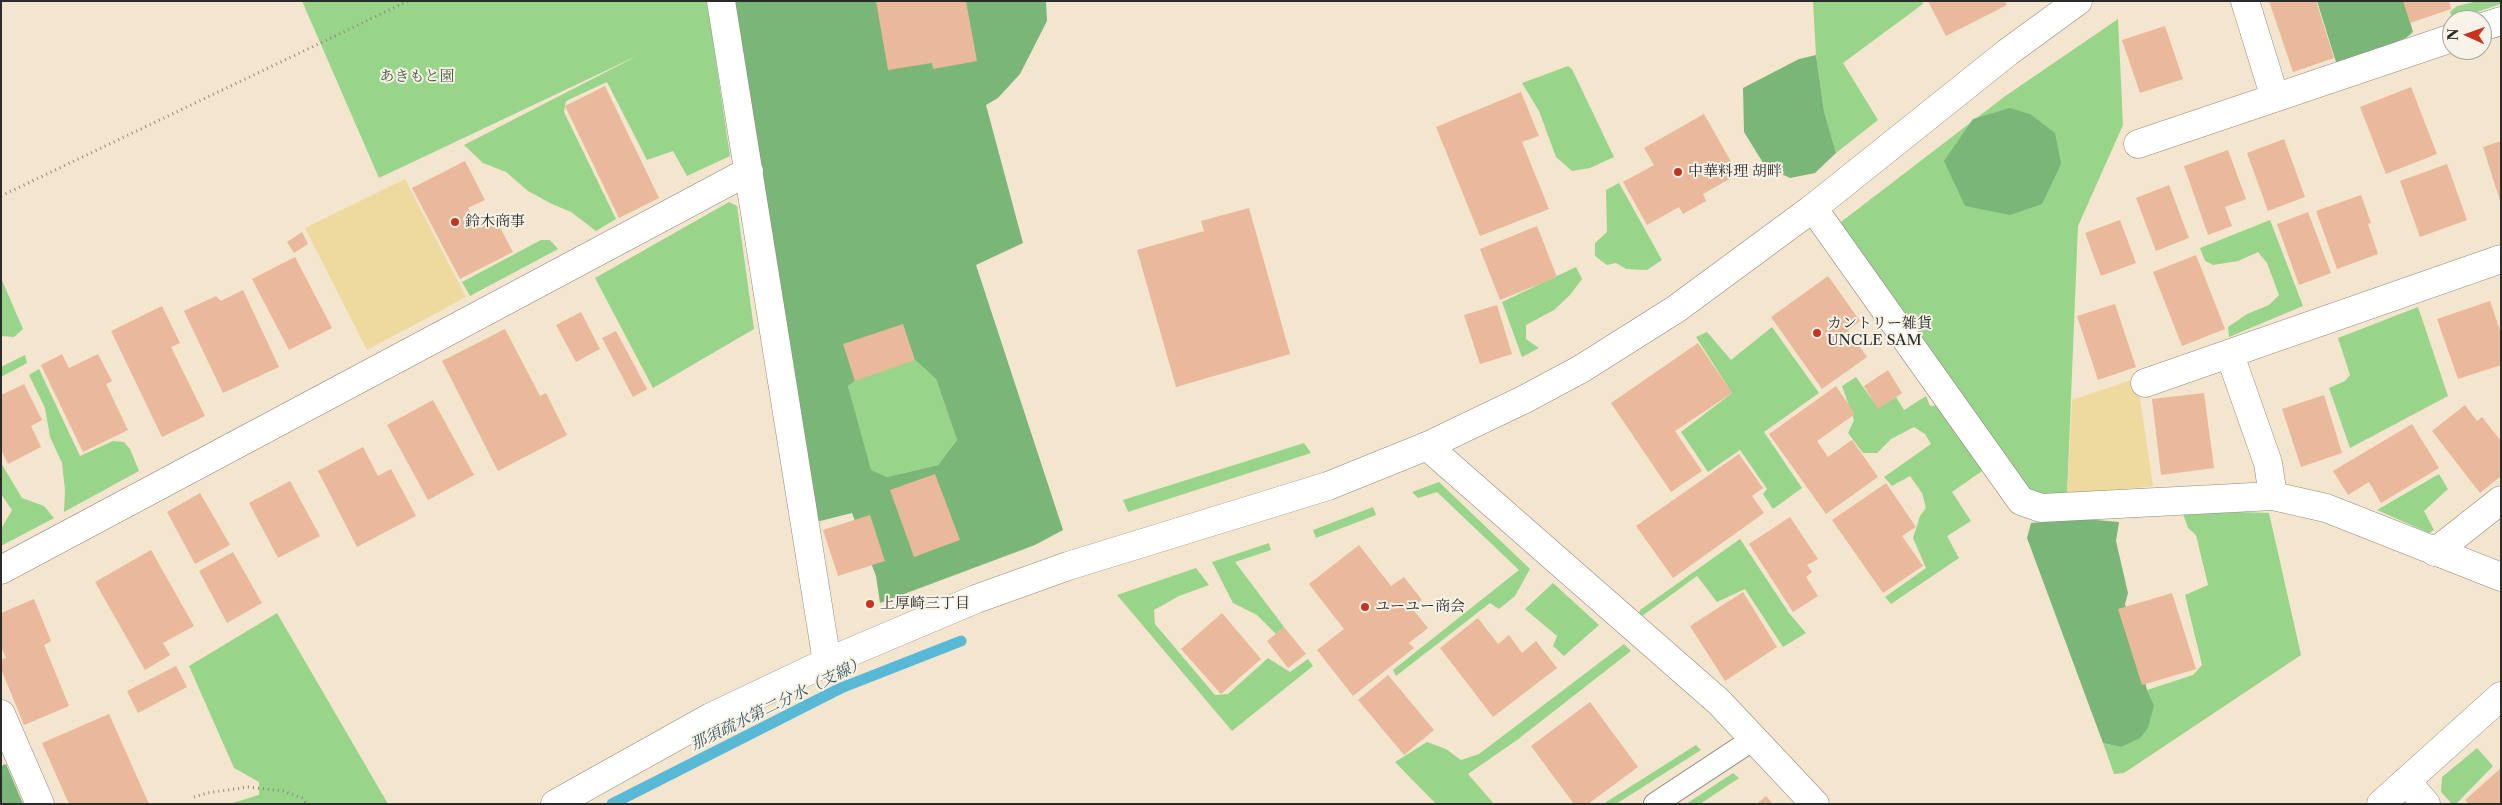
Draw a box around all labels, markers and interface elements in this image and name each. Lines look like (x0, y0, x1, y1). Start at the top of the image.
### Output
north arrow (2442, 10, 2492, 60)
text: N (2444, 28, 2462, 41)
park label: あきもと園 (380, 68, 454, 86)
place label: 中華料理 胡畔 (1688, 163, 1782, 181)
marker: 中華料理 胡畔 (1672, 166, 1684, 178)
place label: 鈴木商事 (465, 213, 525, 231)
marker: 鈴木商事 (449, 216, 461, 228)
place label: カントリー雑貨 UNCLE SAM (1827, 315, 1932, 350)
marker: カントリー雑貨 UNCLE SAM (1811, 327, 1823, 339)
place label: 上厚崎三丁目 (880, 595, 970, 613)
marker: 上厚崎三丁目 (864, 598, 876, 610)
place label: ユーユー商会 (1375, 598, 1465, 616)
marker: ユーユー商会 (1359, 601, 1371, 613)
water label: 那須疏水第二分水（支線） (688, 653, 868, 755)

